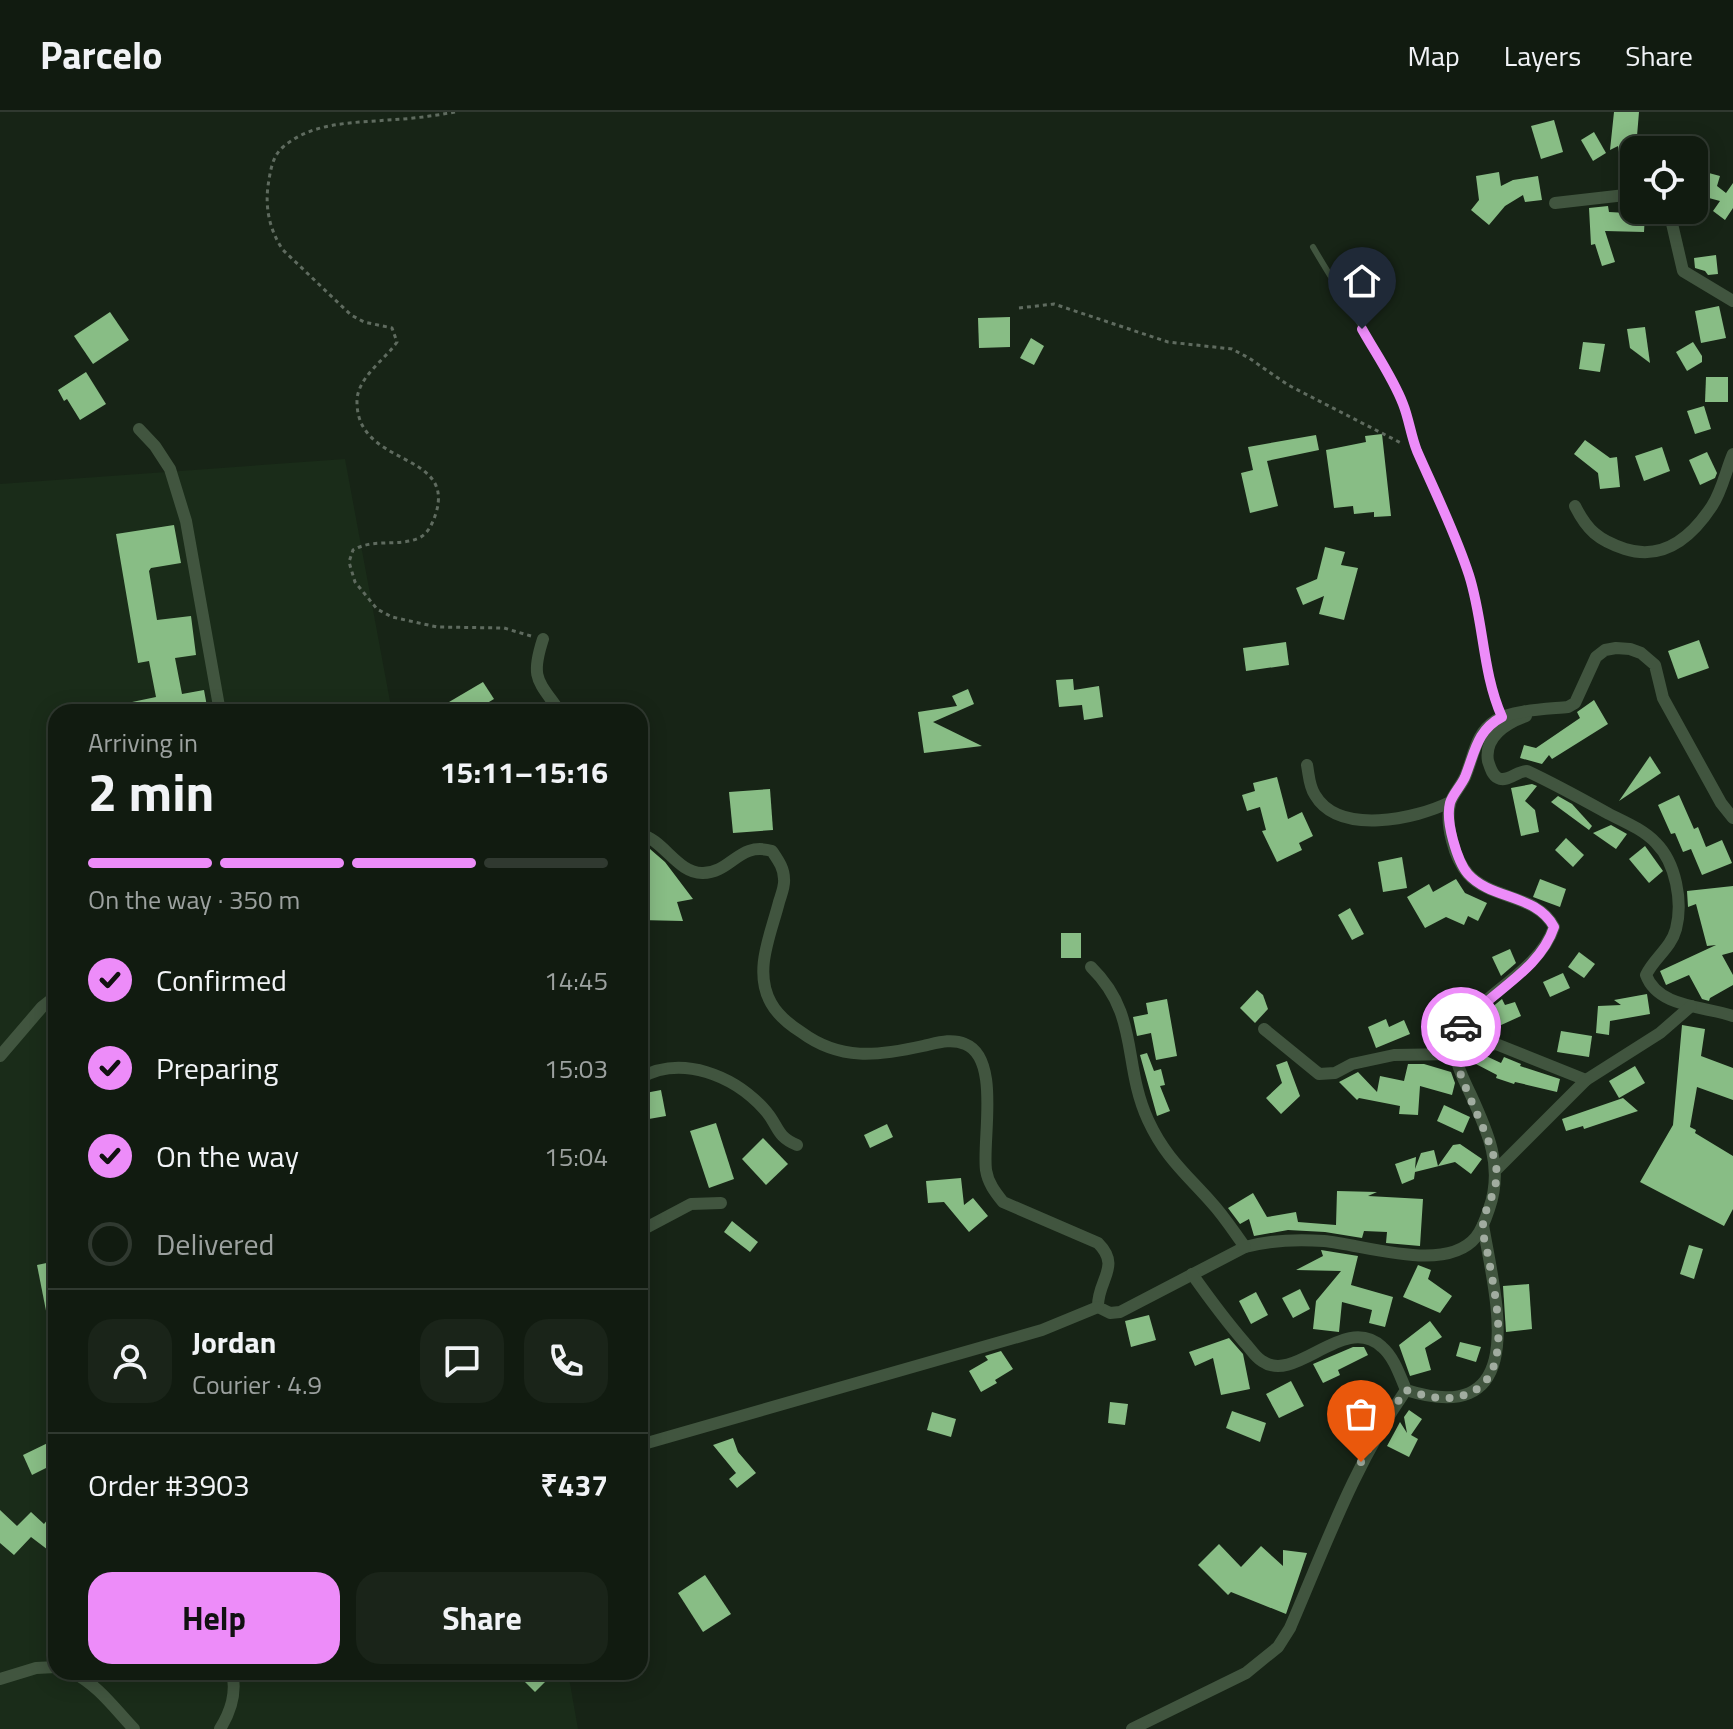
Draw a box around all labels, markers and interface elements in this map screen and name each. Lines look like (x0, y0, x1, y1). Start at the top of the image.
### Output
text: Parcelo (40, 26, 162, 84)
text: Map (1407, 34, 1460, 77)
text: Layers (1504, 34, 1581, 77)
text: Share (1625, 34, 1693, 77)
map controls (1620, 136, 1708, 224)
button: locate (1620, 136, 1708, 224)
pin (1328, 247, 1396, 329)
icon: home (1340, 259, 1384, 303)
text: Arriving in (88, 723, 198, 762)
text: 15:11–15:16 (440, 749, 608, 795)
text: 2 min (88, 752, 214, 831)
text: On the way · 350 m (88, 880, 300, 919)
text: Confirmed (156, 957, 287, 1003)
icon: check (88, 958, 132, 1002)
text: 14:45 (544, 961, 608, 1000)
courier (1421, 987, 1501, 1067)
icon: car (1439, 1005, 1483, 1049)
text: Preparing (156, 1045, 278, 1091)
icon: check (88, 1046, 132, 1090)
text: 15:03 (544, 1049, 608, 1088)
text: On the way (156, 1133, 299, 1179)
icon: check (88, 1134, 132, 1178)
text: 15:04 (544, 1137, 608, 1176)
text: Delivered (156, 1221, 274, 1267)
button: person (88, 1319, 172, 1403)
text: Jordan (192, 1319, 276, 1365)
button: chat (420, 1319, 504, 1403)
button: phone (524, 1319, 608, 1403)
text: Courier · 4.9 (192, 1365, 322, 1404)
pin (1327, 1380, 1395, 1462)
icon: bag (1339, 1392, 1383, 1436)
text: Order #3903 (88, 1462, 250, 1508)
text: ₹437 (540, 1462, 608, 1508)
button: Help (88, 1572, 340, 1664)
button: Share (356, 1572, 608, 1664)

